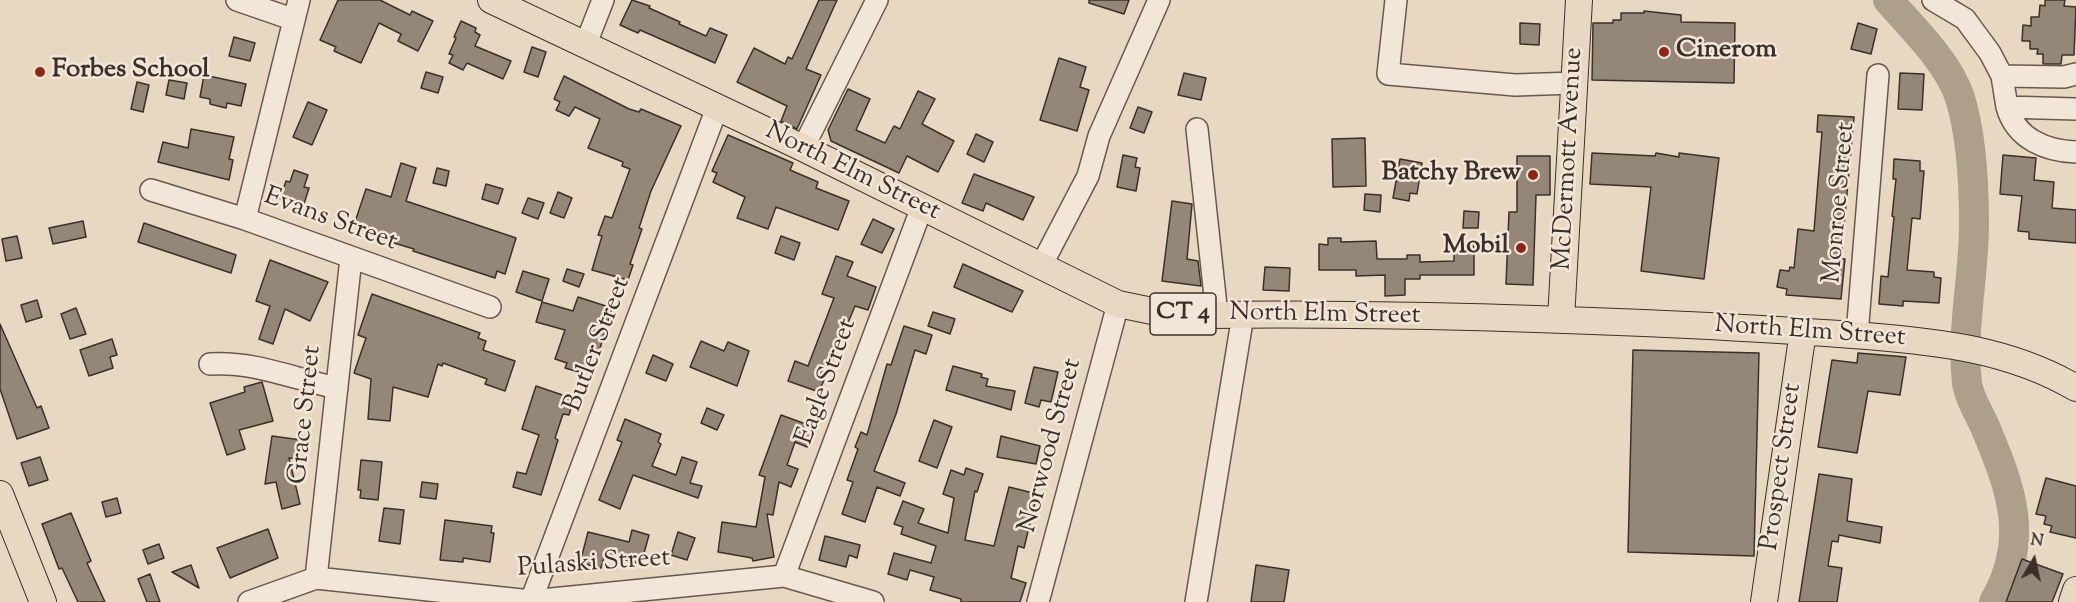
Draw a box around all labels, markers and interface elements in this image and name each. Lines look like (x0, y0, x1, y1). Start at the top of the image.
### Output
place label: Cinerom (1676, 36, 1777, 68)
marker: Cinerom (1657, 45, 1671, 59)
street label: McDermott Avenue (1549, 47, 1591, 271)
place label: Forbes School (52, 56, 210, 88)
marker: Forbes School (33, 65, 47, 79)
street label: North Elm Street (759, 117, 945, 229)
street label: Monroe Street (1818, 121, 1864, 285)
place label: Batchy Brew (1382, 159, 1521, 191)
marker: Batchy Brew (1526, 168, 1540, 182)
street label: Evans Street (259, 182, 401, 260)
place label: Mobil (1443, 232, 1509, 264)
marker: Mobil (1514, 241, 1528, 255)
street label: Butler Street (559, 273, 639, 417)
road number: CT 4 (1150, 293, 1216, 335)
street label: North Elm Street (1229, 299, 1421, 333)
street label: North Elm Street (1714, 311, 1906, 355)
street label: Eagle Street (791, 315, 865, 449)
street label: Grace Street (284, 344, 330, 486)
street label: Norwood Street (1014, 356, 1090, 536)
street label: Prospect Street (1756, 382, 1810, 552)
text: N (2029, 529, 2045, 554)
north arrow (2004, 530, 2064, 590)
street label: Pulaski Street (517, 544, 671, 586)

